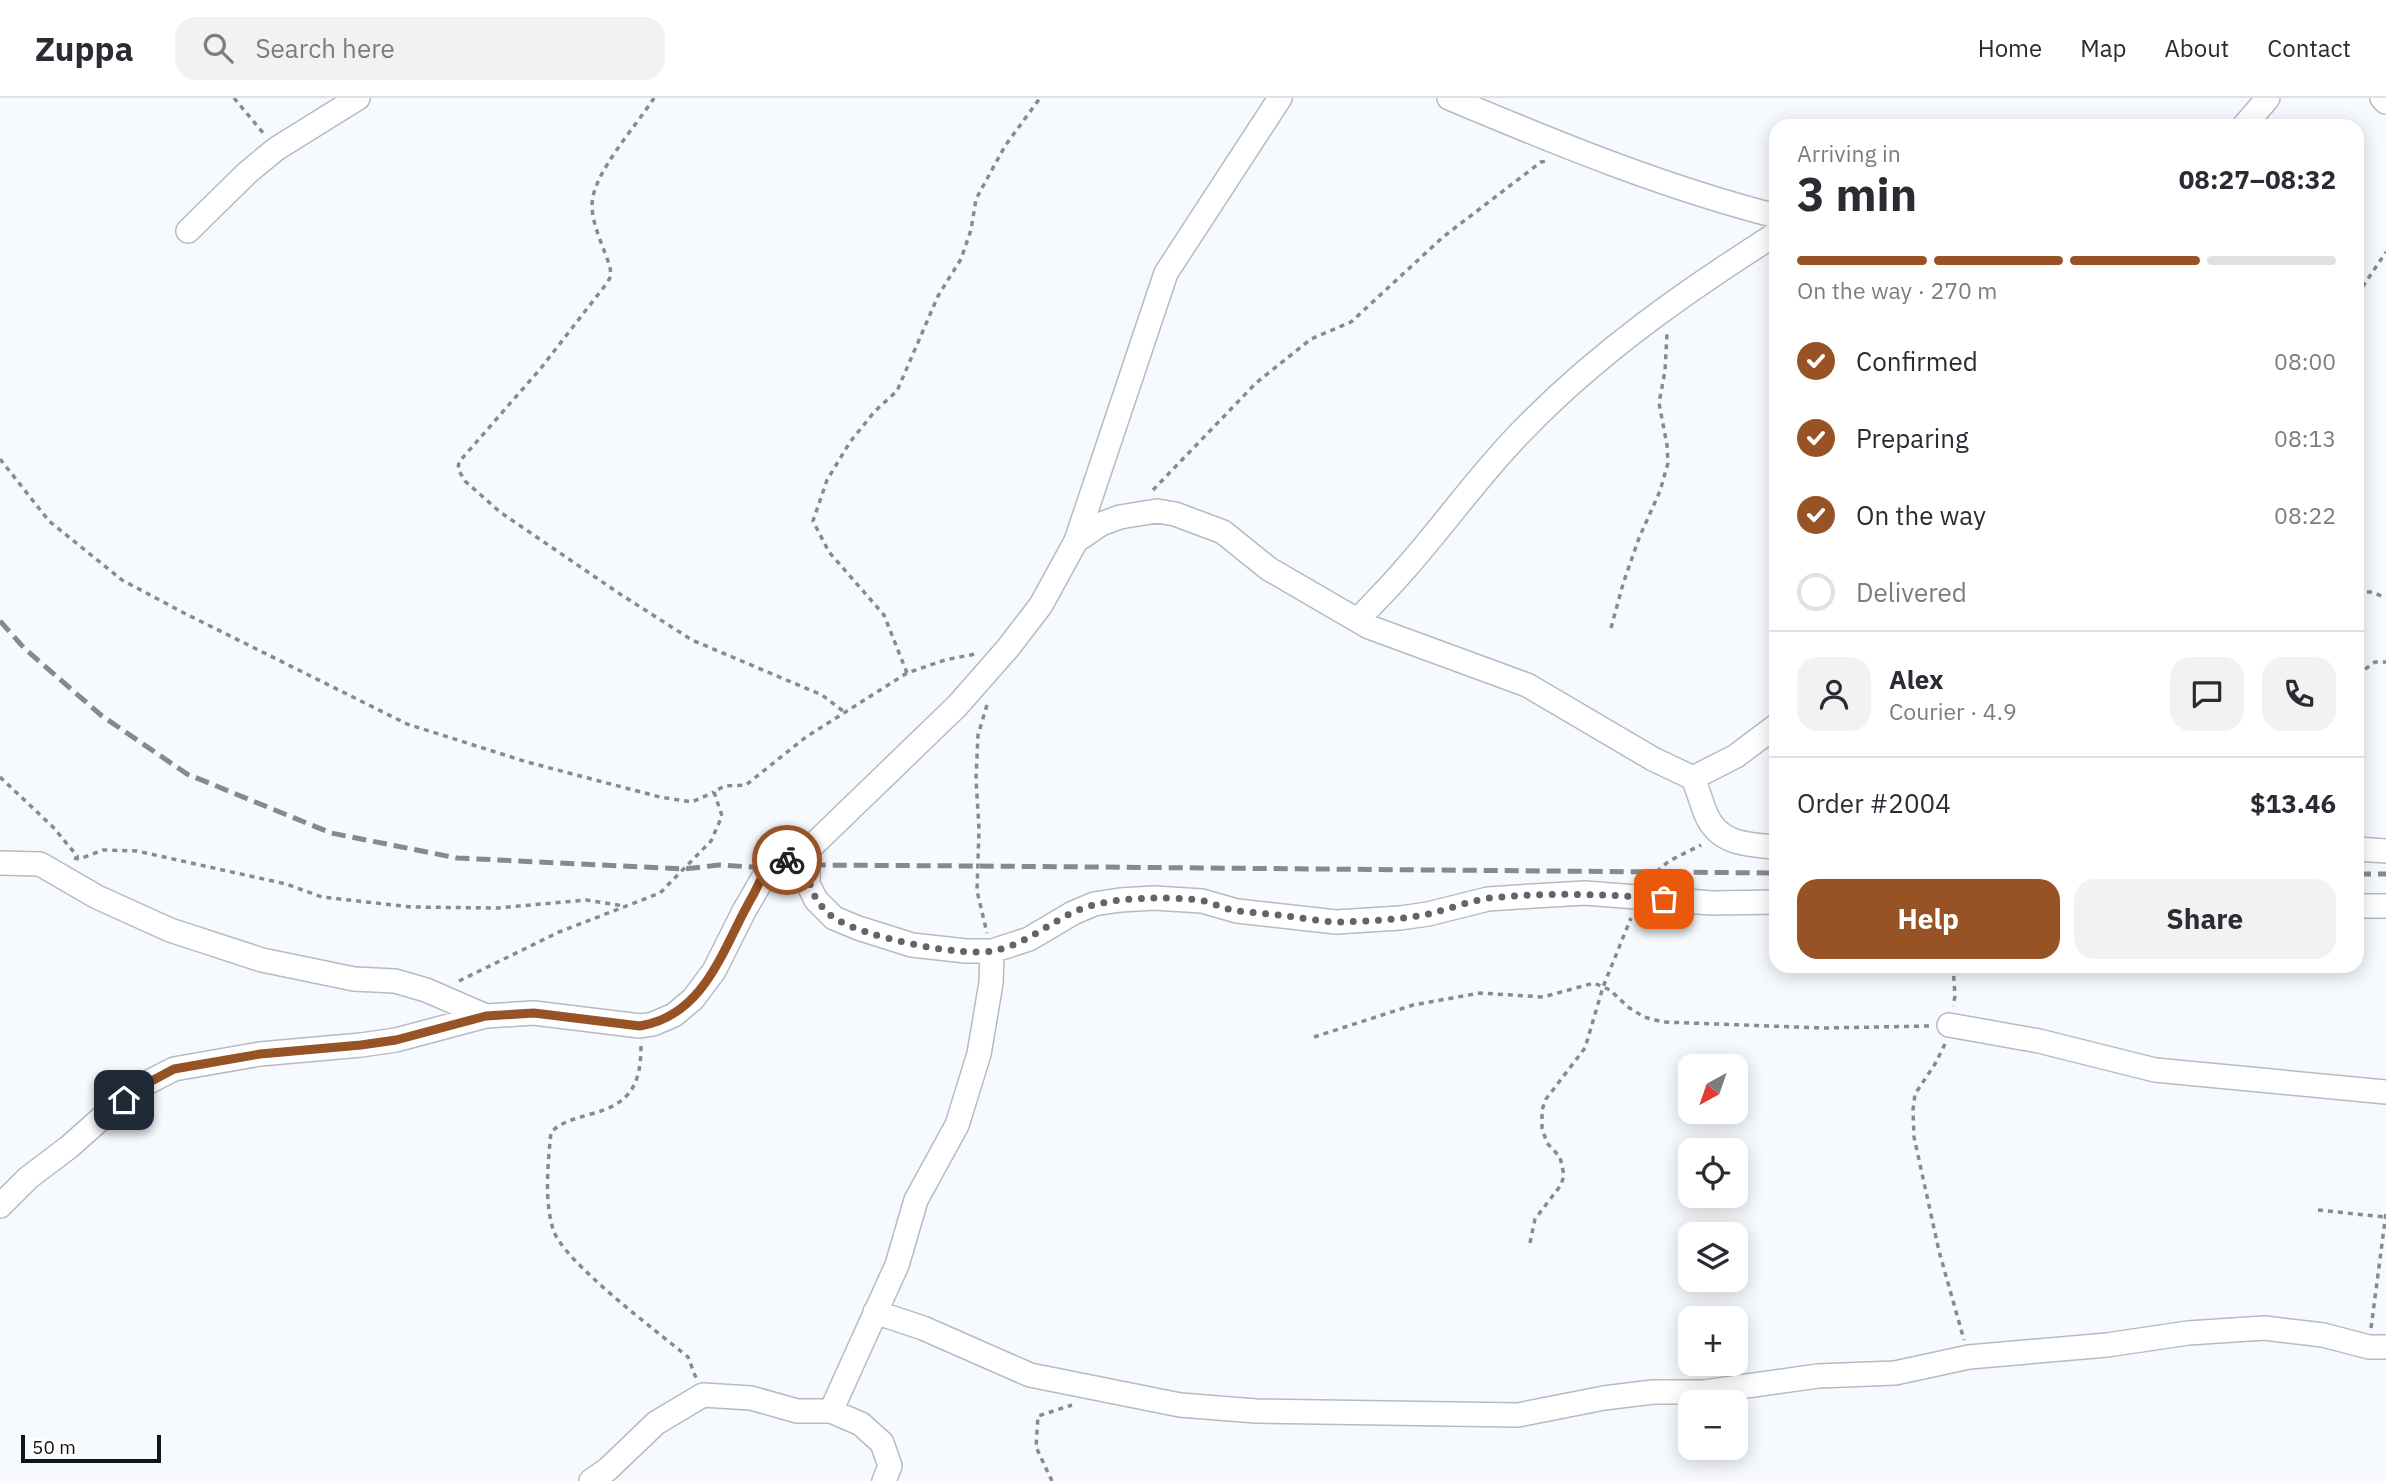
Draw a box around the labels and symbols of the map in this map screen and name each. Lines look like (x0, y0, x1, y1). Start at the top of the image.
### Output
courier (752, 825, 822, 895)
pin (1634, 869, 1694, 929)
north arrow (1678, 1054, 1748, 1124)
pin (94, 1070, 154, 1130)
scale bar (21, 1432, 161, 1464)

